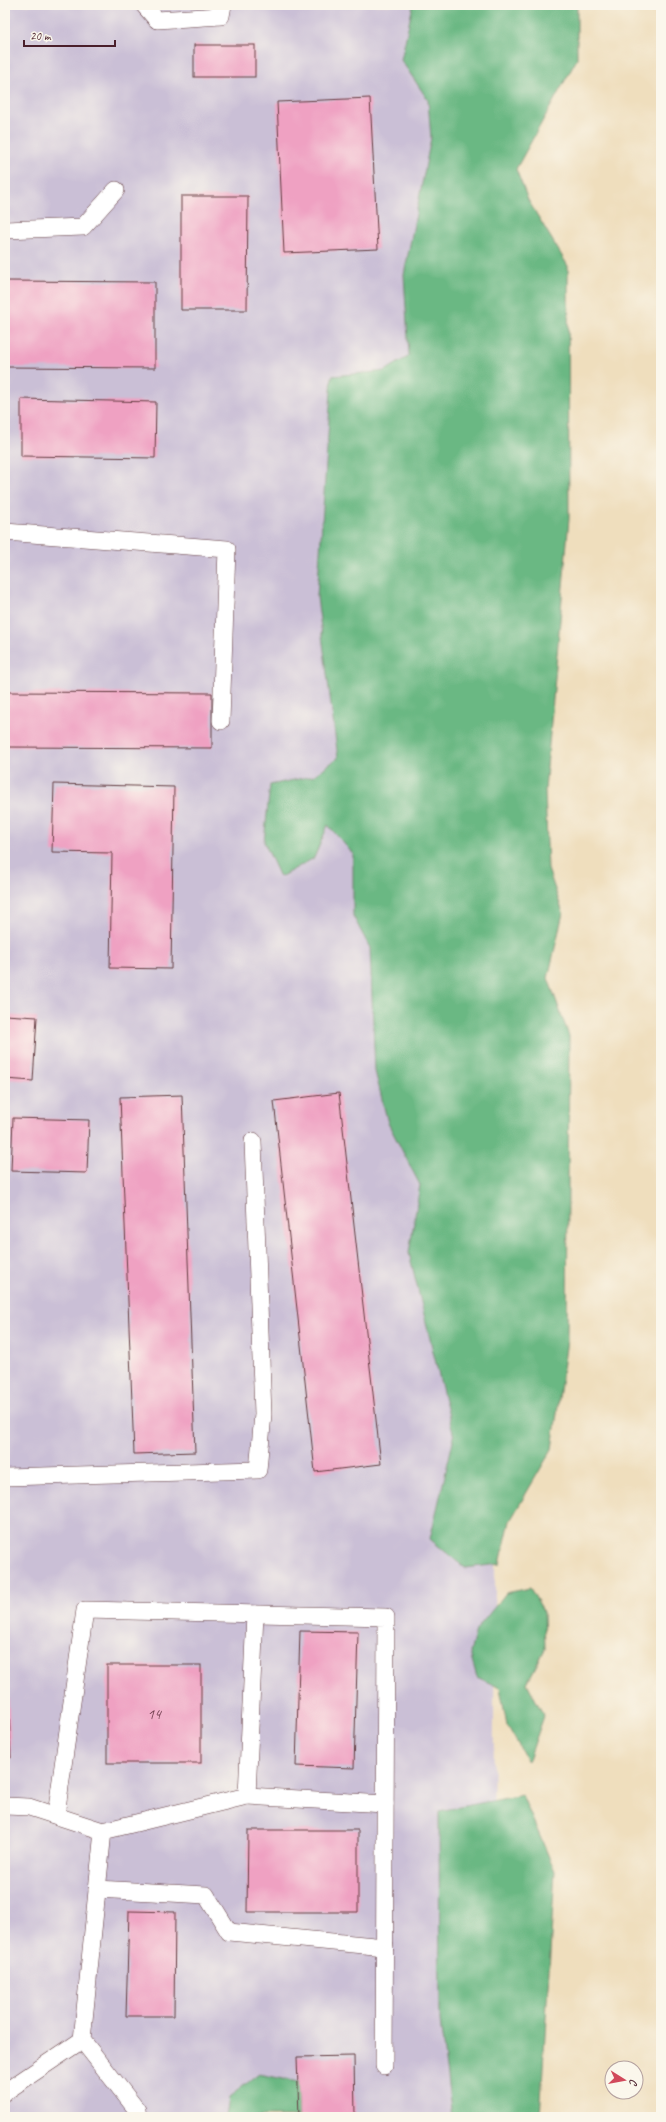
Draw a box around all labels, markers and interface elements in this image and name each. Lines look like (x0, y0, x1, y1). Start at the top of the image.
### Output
scale bar (24, 22, 115, 48)
text: 20 m (30, 28, 52, 44)
house number: 14 (147, 1705, 162, 1724)
north arrow (604, 2060, 644, 2100)
text: С (626, 2078, 641, 2087)

